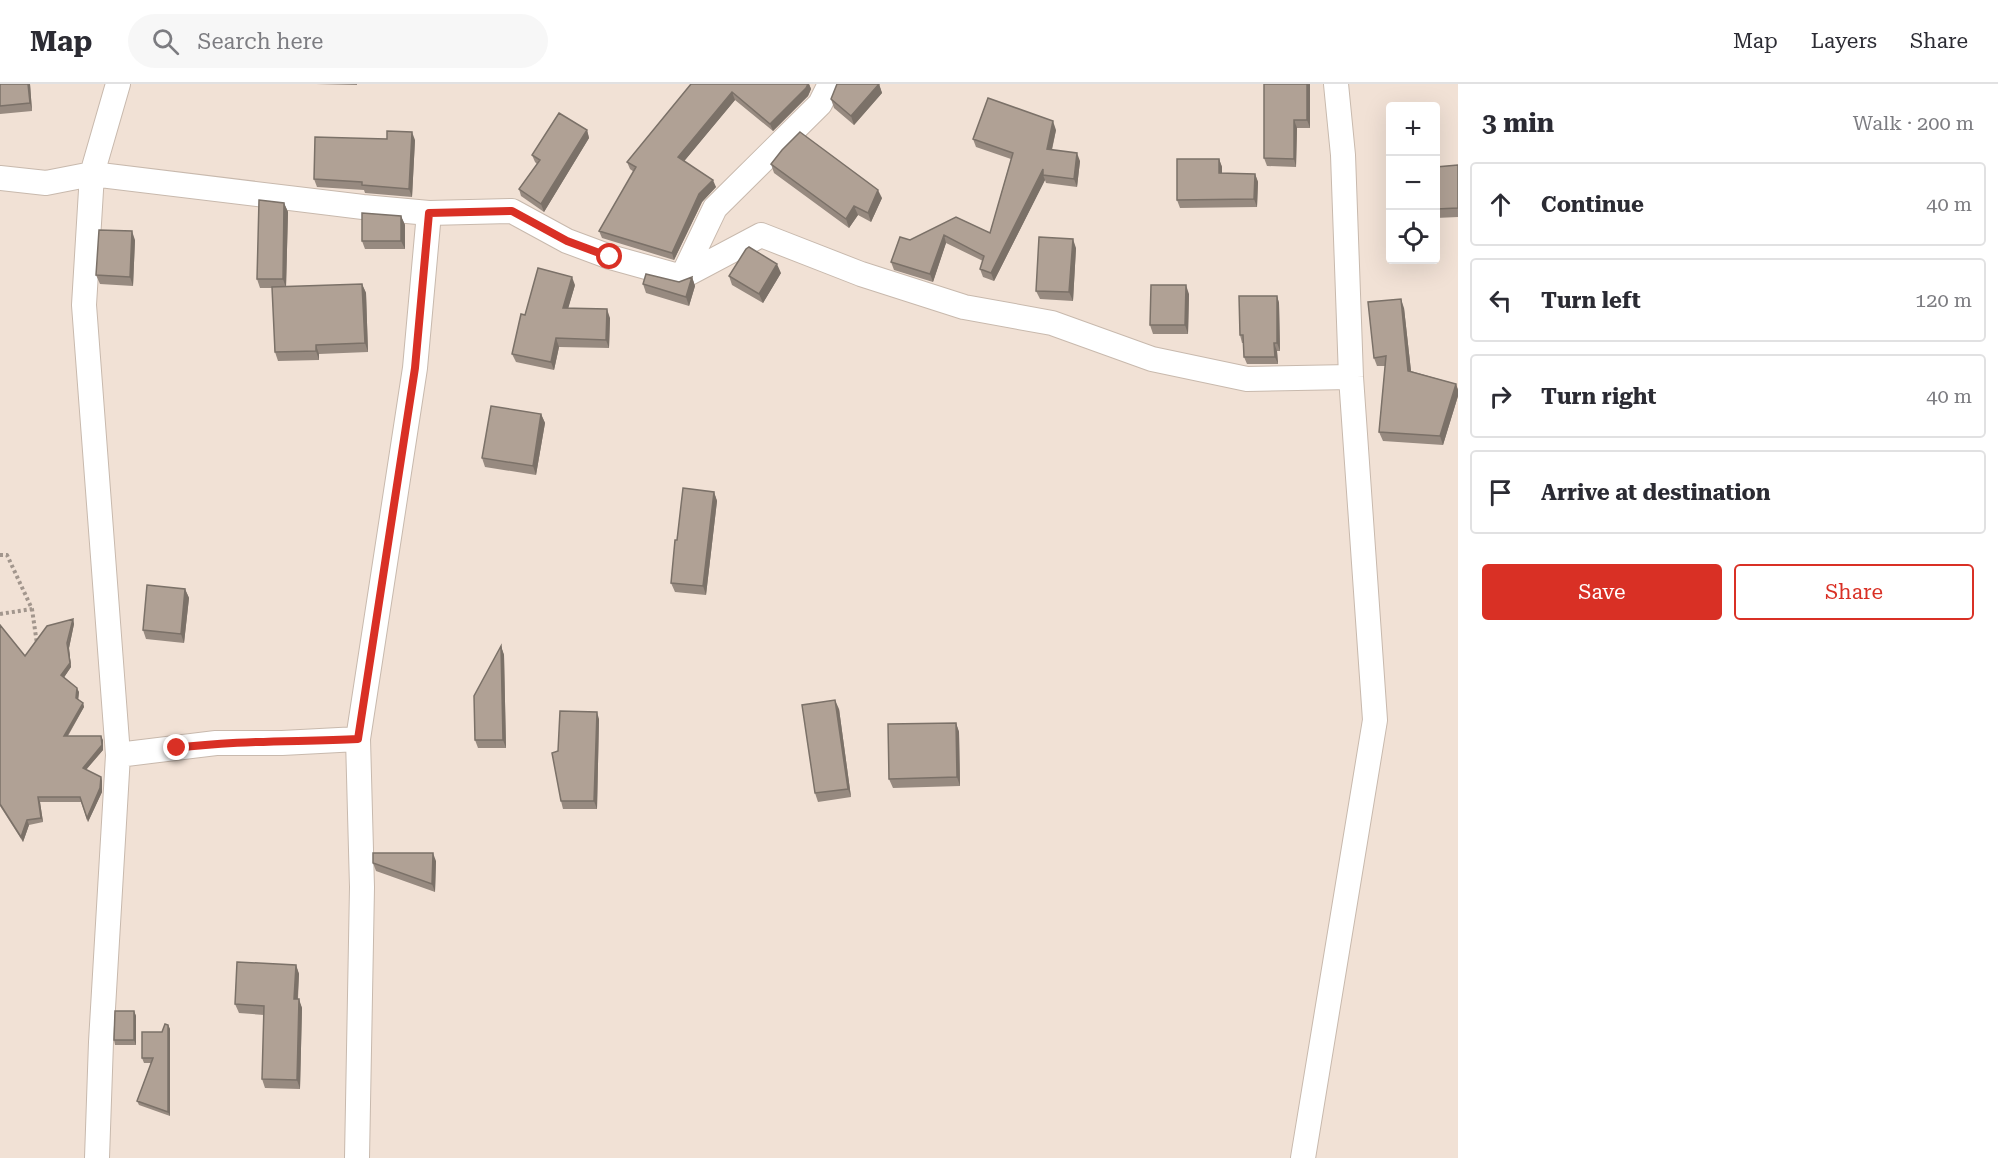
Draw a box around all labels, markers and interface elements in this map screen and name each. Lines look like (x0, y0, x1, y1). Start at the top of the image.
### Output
search box (128, 14, 548, 68)
text: Map (30, 25, 92, 58)
icon: search (149, 25, 182, 58)
text: Search here (197, 29, 323, 54)
text: Map (1733, 29, 1778, 53)
text: Layers (1811, 29, 1877, 53)
text: Share (1910, 29, 1968, 53)
map controls (1386, 102, 1440, 264)
button: + (1386, 102, 1440, 156)
text: 3 min (1482, 108, 1554, 138)
text: Walk · 200 m (1853, 111, 1974, 135)
button: − (1386, 156, 1440, 210)
icon: ahead (1484, 188, 1517, 221)
text: Continue (1541, 192, 1644, 217)
text: 40 m (1926, 192, 1972, 216)
button: locate (1386, 210, 1440, 264)
route start (596, 243, 622, 269)
icon: left (1484, 284, 1517, 317)
text: Turn left (1541, 288, 1641, 313)
text: 120 m (1915, 288, 1972, 312)
icon: right (1484, 380, 1517, 413)
text: Turn right (1541, 384, 1656, 409)
text: 40 m (1926, 384, 1972, 408)
icon: arrive (1484, 476, 1517, 509)
text: Arrive at destination (1541, 480, 1770, 505)
button: Save (1482, 564, 1722, 620)
button: Share (1734, 564, 1974, 620)
route end (163, 734, 189, 760)

